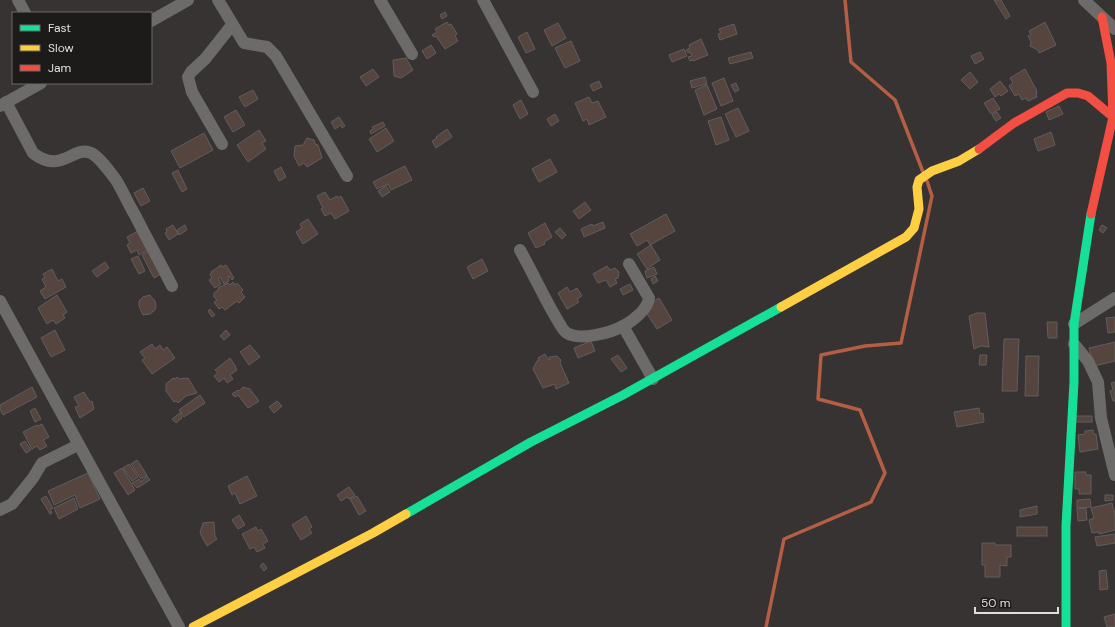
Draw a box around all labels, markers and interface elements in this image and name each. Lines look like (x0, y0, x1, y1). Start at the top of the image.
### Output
legend (12, 12, 152, 84)
text: Fast (48, 20, 71, 36)
text: Slow (48, 40, 74, 56)
text: Jam (48, 60, 71, 76)
scale bar (975, 589, 1058, 615)
text: 50 m (981, 595, 1010, 611)

